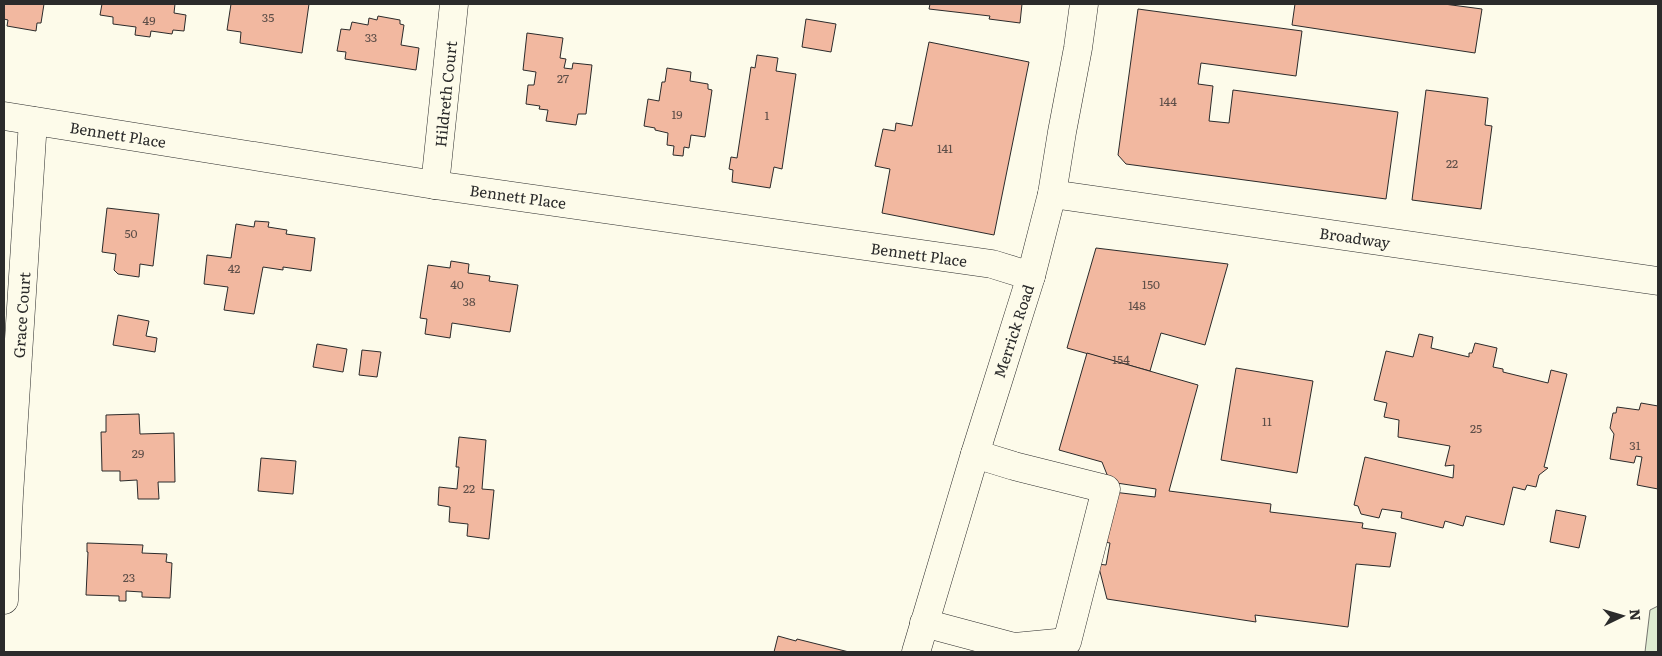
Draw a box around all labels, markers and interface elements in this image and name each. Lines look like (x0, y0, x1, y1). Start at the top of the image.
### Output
house number: 35 (262, 8, 274, 26)
house number: 49 (143, 11, 155, 29)
house number: 33 (365, 28, 377, 46)
street label: Hildreth Court (428, 40, 462, 148)
house number: 27 (557, 69, 569, 87)
house number: 144 (1159, 92, 1177, 110)
house number: 19 (671, 105, 683, 123)
house number: 1 (765, 106, 770, 124)
street label: Bennett Place (68, 115, 168, 153)
house number: 141 (937, 139, 953, 157)
house number: 22 (1446, 154, 1458, 172)
street label: Bennett Place (468, 178, 568, 214)
street label: Broadway (1318, 221, 1392, 253)
house number: 50 (124, 224, 138, 242)
street label: Bennett Place (869, 236, 969, 272)
house number: 42 (228, 259, 240, 277)
street label: Grace Court (7, 271, 35, 359)
house number: 40 (450, 275, 464, 293)
house number: 150 (1142, 275, 1160, 293)
street label: Merrick Road (987, 281, 1039, 381)
house number: 38 (462, 292, 476, 310)
house number: 148 (1128, 296, 1146, 314)
house number: 154 (1112, 350, 1130, 368)
house number: 11 (1262, 412, 1272, 430)
house number: 25 (1470, 419, 1482, 437)
house number: 31 (1629, 436, 1641, 454)
house number: 29 (132, 444, 144, 462)
house number: 22 (463, 479, 475, 497)
house number: 23 (123, 568, 135, 586)
north arrow (1597, 591, 1647, 641)
text: N (1625, 608, 1646, 622)

